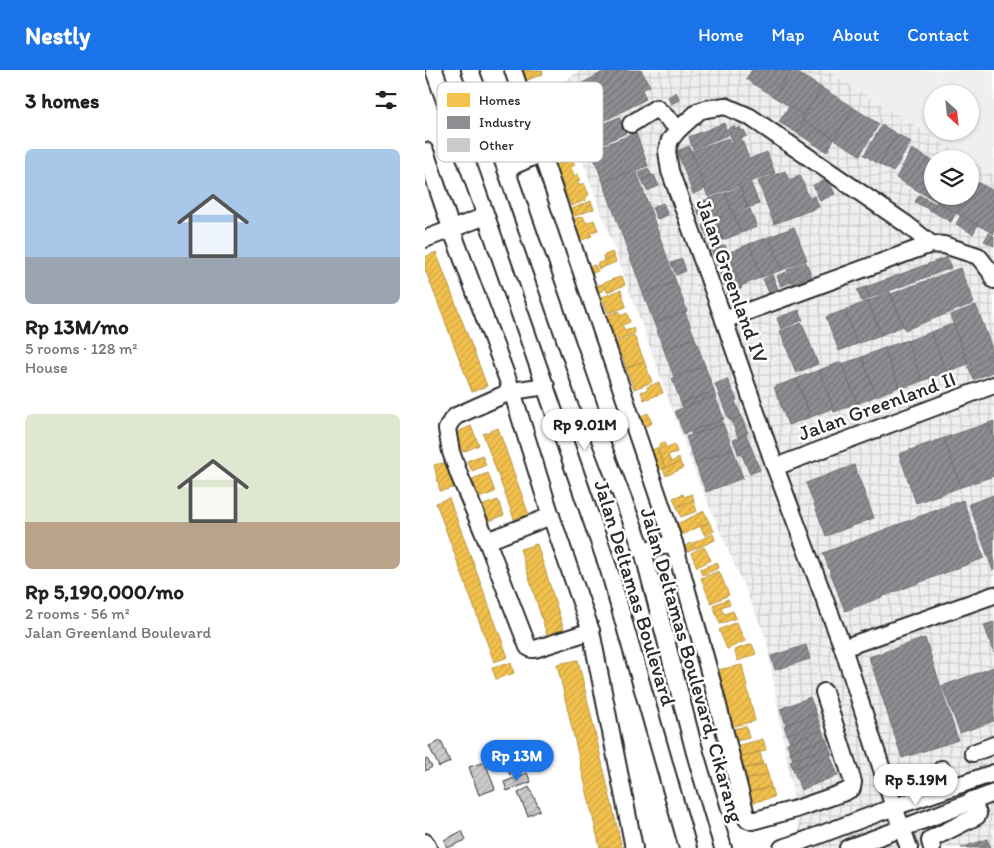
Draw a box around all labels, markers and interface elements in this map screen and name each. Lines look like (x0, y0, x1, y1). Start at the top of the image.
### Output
text: Nestly (25, 21, 90, 50)
text: Home (698, 24, 744, 46)
text: Map (772, 24, 805, 46)
text: About (833, 24, 879, 46)
text: Contact (907, 24, 969, 46)
legend (437, 82, 603, 162)
north arrow (924, 85, 979, 140)
map controls (924, 85, 979, 205)
icon: filters (372, 86, 400, 114)
text: 3 homes (25, 88, 100, 113)
text: Homes (479, 92, 521, 109)
text: Industry (479, 114, 531, 131)
text: Other (479, 137, 514, 154)
button: layers (924, 150, 979, 205)
icon: home (168, 181, 258, 271)
street label: Jalan Greenland IV (691, 196, 774, 367)
text: Rp 13M/mo (25, 314, 129, 339)
text: 5 rooms · 128 m² (25, 339, 137, 358)
text: House (25, 358, 68, 377)
street label: Jalan Greenland II (795, 365, 959, 446)
pin: Rp 9.01M (533, 408, 637, 451)
text: Rp 9.01M (553, 415, 617, 434)
icon: home (168, 446, 258, 536)
street label: Jalan Deltamas Boulevard (589, 477, 682, 709)
street label: Jalan Deltamas Boulevard, Cikarang (635, 505, 750, 825)
text: Rp 5,190,000/mo (25, 579, 184, 604)
text: 2 rooms · 56 m² (25, 604, 130, 623)
text: Jalan Greenland Boulevard (25, 623, 211, 642)
pin: Rp 13M (476, 740, 558, 782)
text: Rp 13M (492, 746, 542, 765)
pin: Rp 5.19M (864, 764, 968, 806)
text: Rp 5.19M (885, 770, 947, 789)

